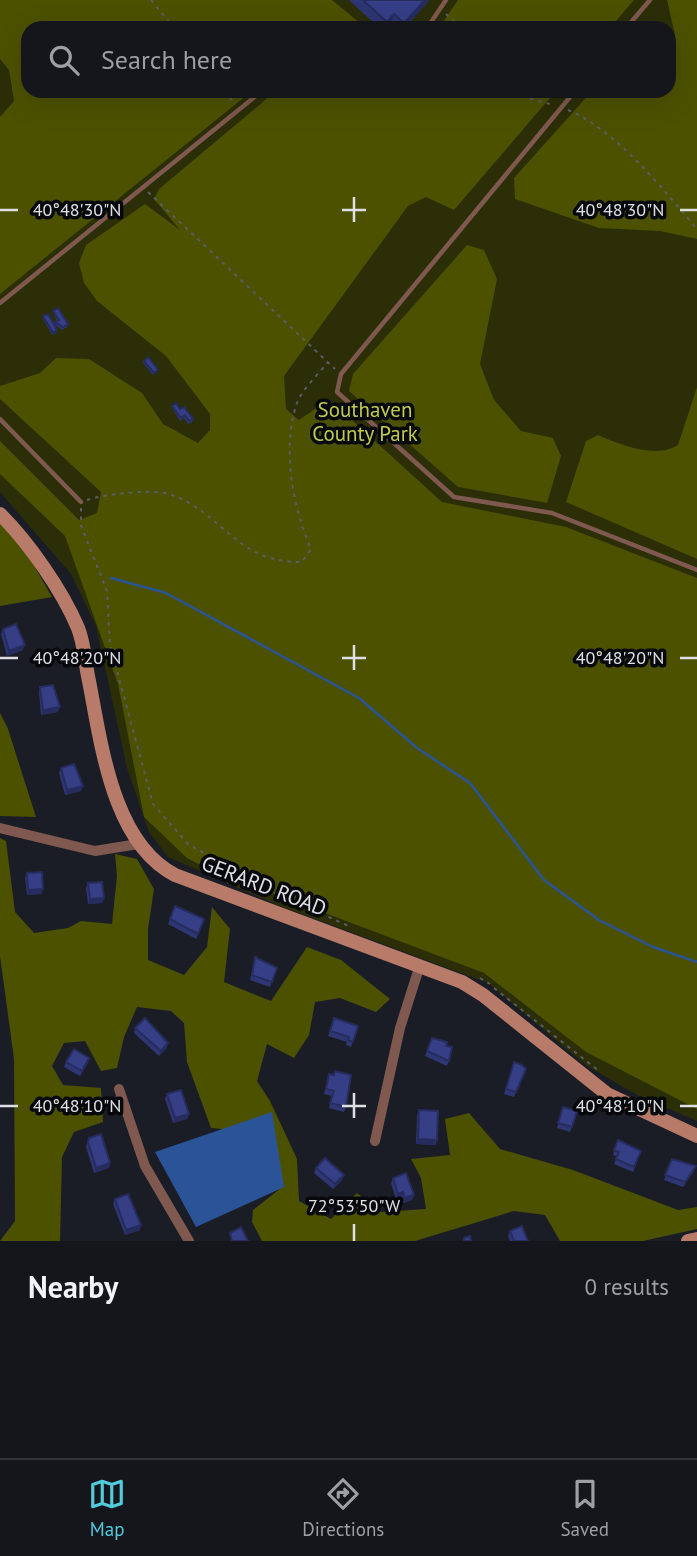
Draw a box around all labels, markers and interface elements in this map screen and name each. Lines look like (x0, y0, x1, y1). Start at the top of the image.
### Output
search box (21, 21, 676, 98)
icon: search (45, 41, 83, 79)
text: Search here (101, 43, 232, 76)
text: 40°48'30"N (33, 198, 121, 221)
text: 40°48'30"N (576, 198, 664, 221)
park label: Southaven County Park (312, 396, 418, 447)
text: 40°48'20"N (33, 646, 121, 669)
text: 40°48'20"N (576, 646, 664, 669)
street label: GERARD ROAD (198, 849, 330, 922)
text: 40°48'10"N (33, 1094, 121, 1117)
text: 40°48'10"N (576, 1094, 664, 1117)
text: 72°53'50"W (308, 1194, 400, 1217)
text: Nearby (28, 1267, 118, 1306)
text: 0 results (585, 1272, 669, 1301)
tab: Map (88, 1475, 126, 1541)
tab: Directions (302, 1475, 384, 1541)
tab: Saved (561, 1475, 609, 1541)

